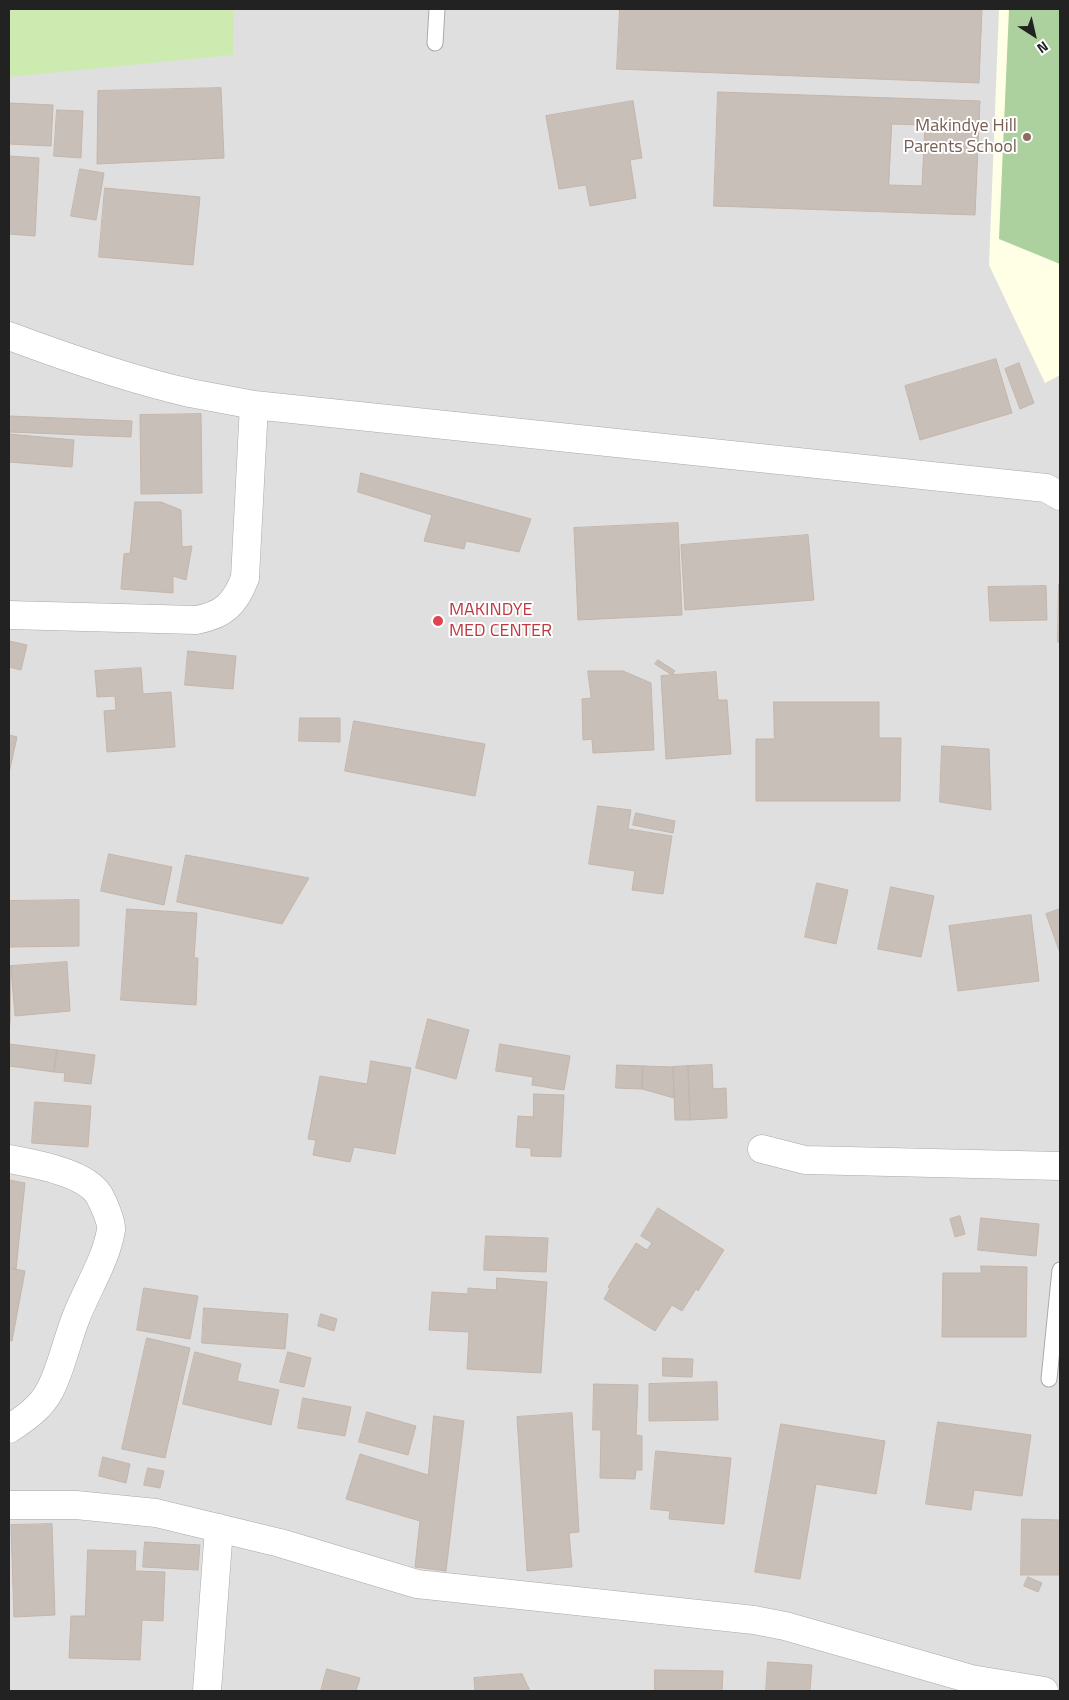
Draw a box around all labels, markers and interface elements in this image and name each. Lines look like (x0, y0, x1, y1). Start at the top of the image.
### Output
north arrow (1009, 10, 1059, 60)
text: N (1033, 36, 1053, 59)
place label: Makindye Hill Parents School (904, 116, 1017, 158)
marker: Makindye Hill Parents School (1021, 131, 1033, 143)
place label: MAKINDYE MED CENTER (449, 600, 552, 642)
marker: MAKINDYE MED CENTER (431, 614, 445, 628)

